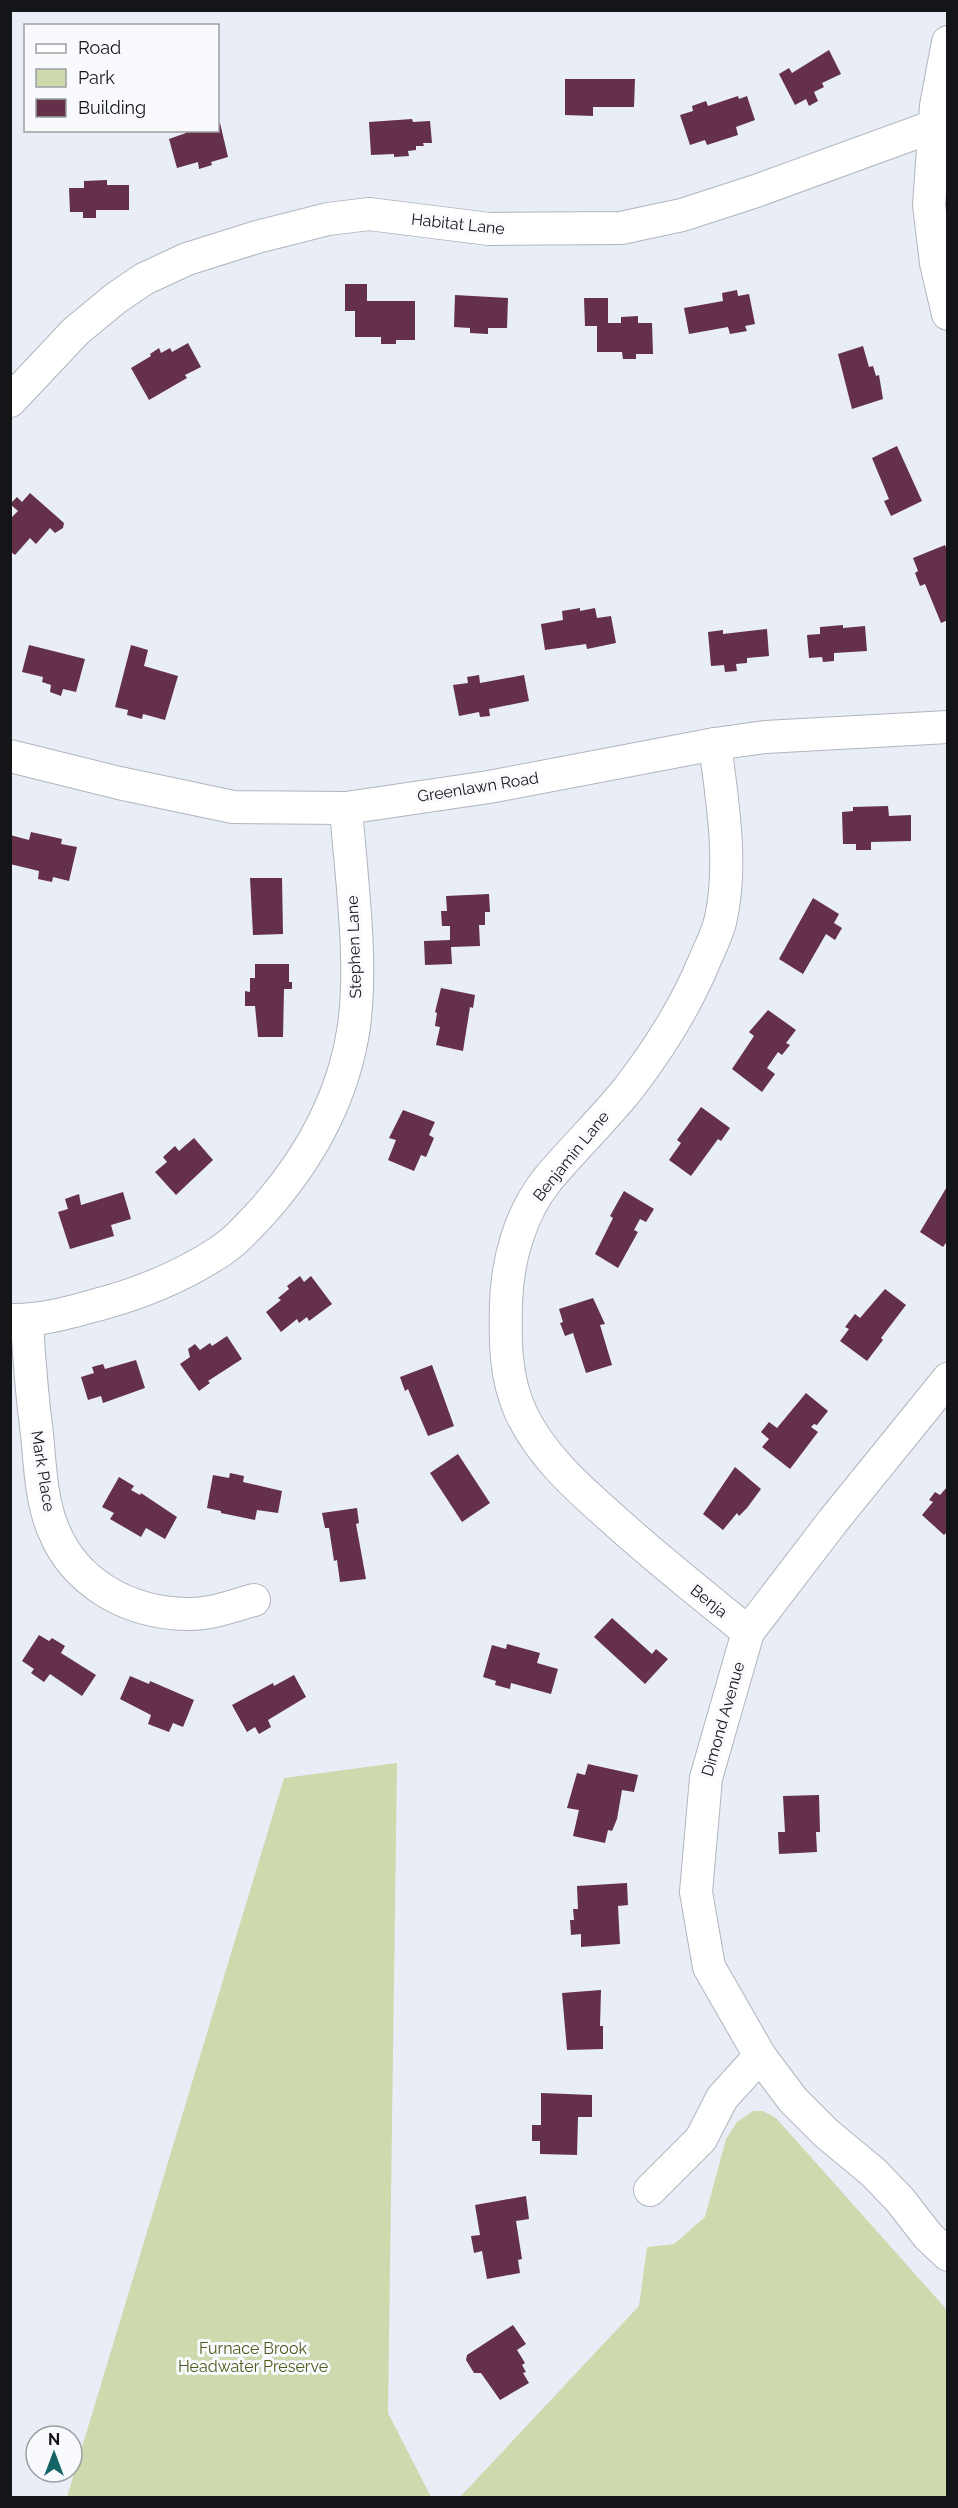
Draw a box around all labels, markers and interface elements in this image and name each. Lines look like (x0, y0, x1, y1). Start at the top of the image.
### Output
legend (24, 24, 219, 132)
text: Road (78, 37, 121, 58)
text: Park (78, 67, 115, 88)
text: Building (78, 97, 146, 118)
street label: Habitat Lane (410, 210, 506, 238)
street label: Greenlawn Road (416, 768, 540, 806)
street label: Stephen Lane (343, 895, 365, 999)
street label: Benjamin Lane (529, 1107, 613, 1205)
street label: Mark Place (27, 1429, 59, 1513)
street label: Benja (687, 1580, 731, 1622)
street label: Dimond Avenue (698, 1660, 748, 1778)
park label: Furnace Brook Headwater Preserve (178, 2339, 328, 2376)
north arrow (24, 2424, 84, 2484)
text: N (48, 2430, 60, 2449)

